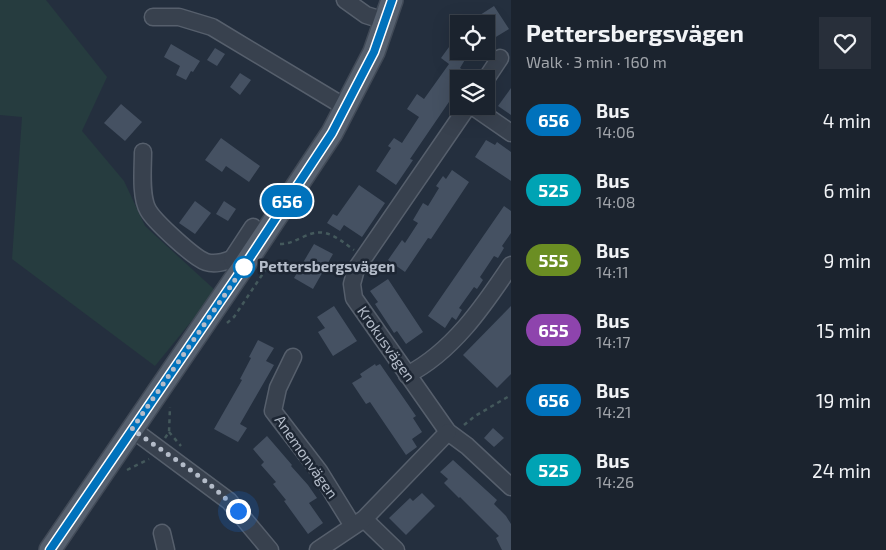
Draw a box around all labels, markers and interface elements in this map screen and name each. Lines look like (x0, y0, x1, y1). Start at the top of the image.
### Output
map controls (450, 15, 495, 115)
button: locate (450, 15, 495, 60)
button: heart (819, 17, 871, 69)
text: Pettersbergsvägen (526, 18, 744, 47)
text: Walk · 3 min · 160 m (526, 52, 667, 71)
button: layers (450, 70, 495, 115)
text: Bus (596, 99, 630, 122)
text: 656 (538, 109, 569, 131)
text: 4 min (823, 109, 871, 132)
text: 14:06 (596, 122, 635, 141)
text: Bus (596, 169, 630, 192)
text: 525 (538, 179, 569, 201)
text: 6 min (823, 179, 871, 202)
line badge: 656 (258, 185, 316, 217)
text: 656 (271, 190, 303, 212)
text: 14:08 (596, 192, 635, 211)
text: Bus (596, 239, 630, 262)
text: 555 (539, 249, 568, 271)
text: 9 min (823, 249, 871, 272)
marker: Pettersbergsvägen (233, 256, 255, 278)
place label: Pettersbergsvägen (259, 257, 395, 275)
text: 14:11 (596, 262, 629, 281)
street label: Krokusvägen (354, 302, 419, 385)
text: Bus (596, 309, 630, 332)
text: 655 (538, 319, 569, 341)
text: 15 min (817, 319, 871, 342)
text: 14:17 (596, 332, 631, 351)
text: Bus (596, 379, 630, 402)
text: 656 (538, 389, 569, 411)
text: 19 min (816, 389, 871, 412)
text: 14:21 (596, 402, 631, 421)
street label: Anemonvägen (271, 411, 342, 502)
text: Bus (596, 449, 630, 472)
text: 525 (538, 459, 569, 481)
text: 24 min (812, 459, 871, 482)
text: 14:26 (596, 472, 634, 491)
your location (226, 499, 251, 524)

